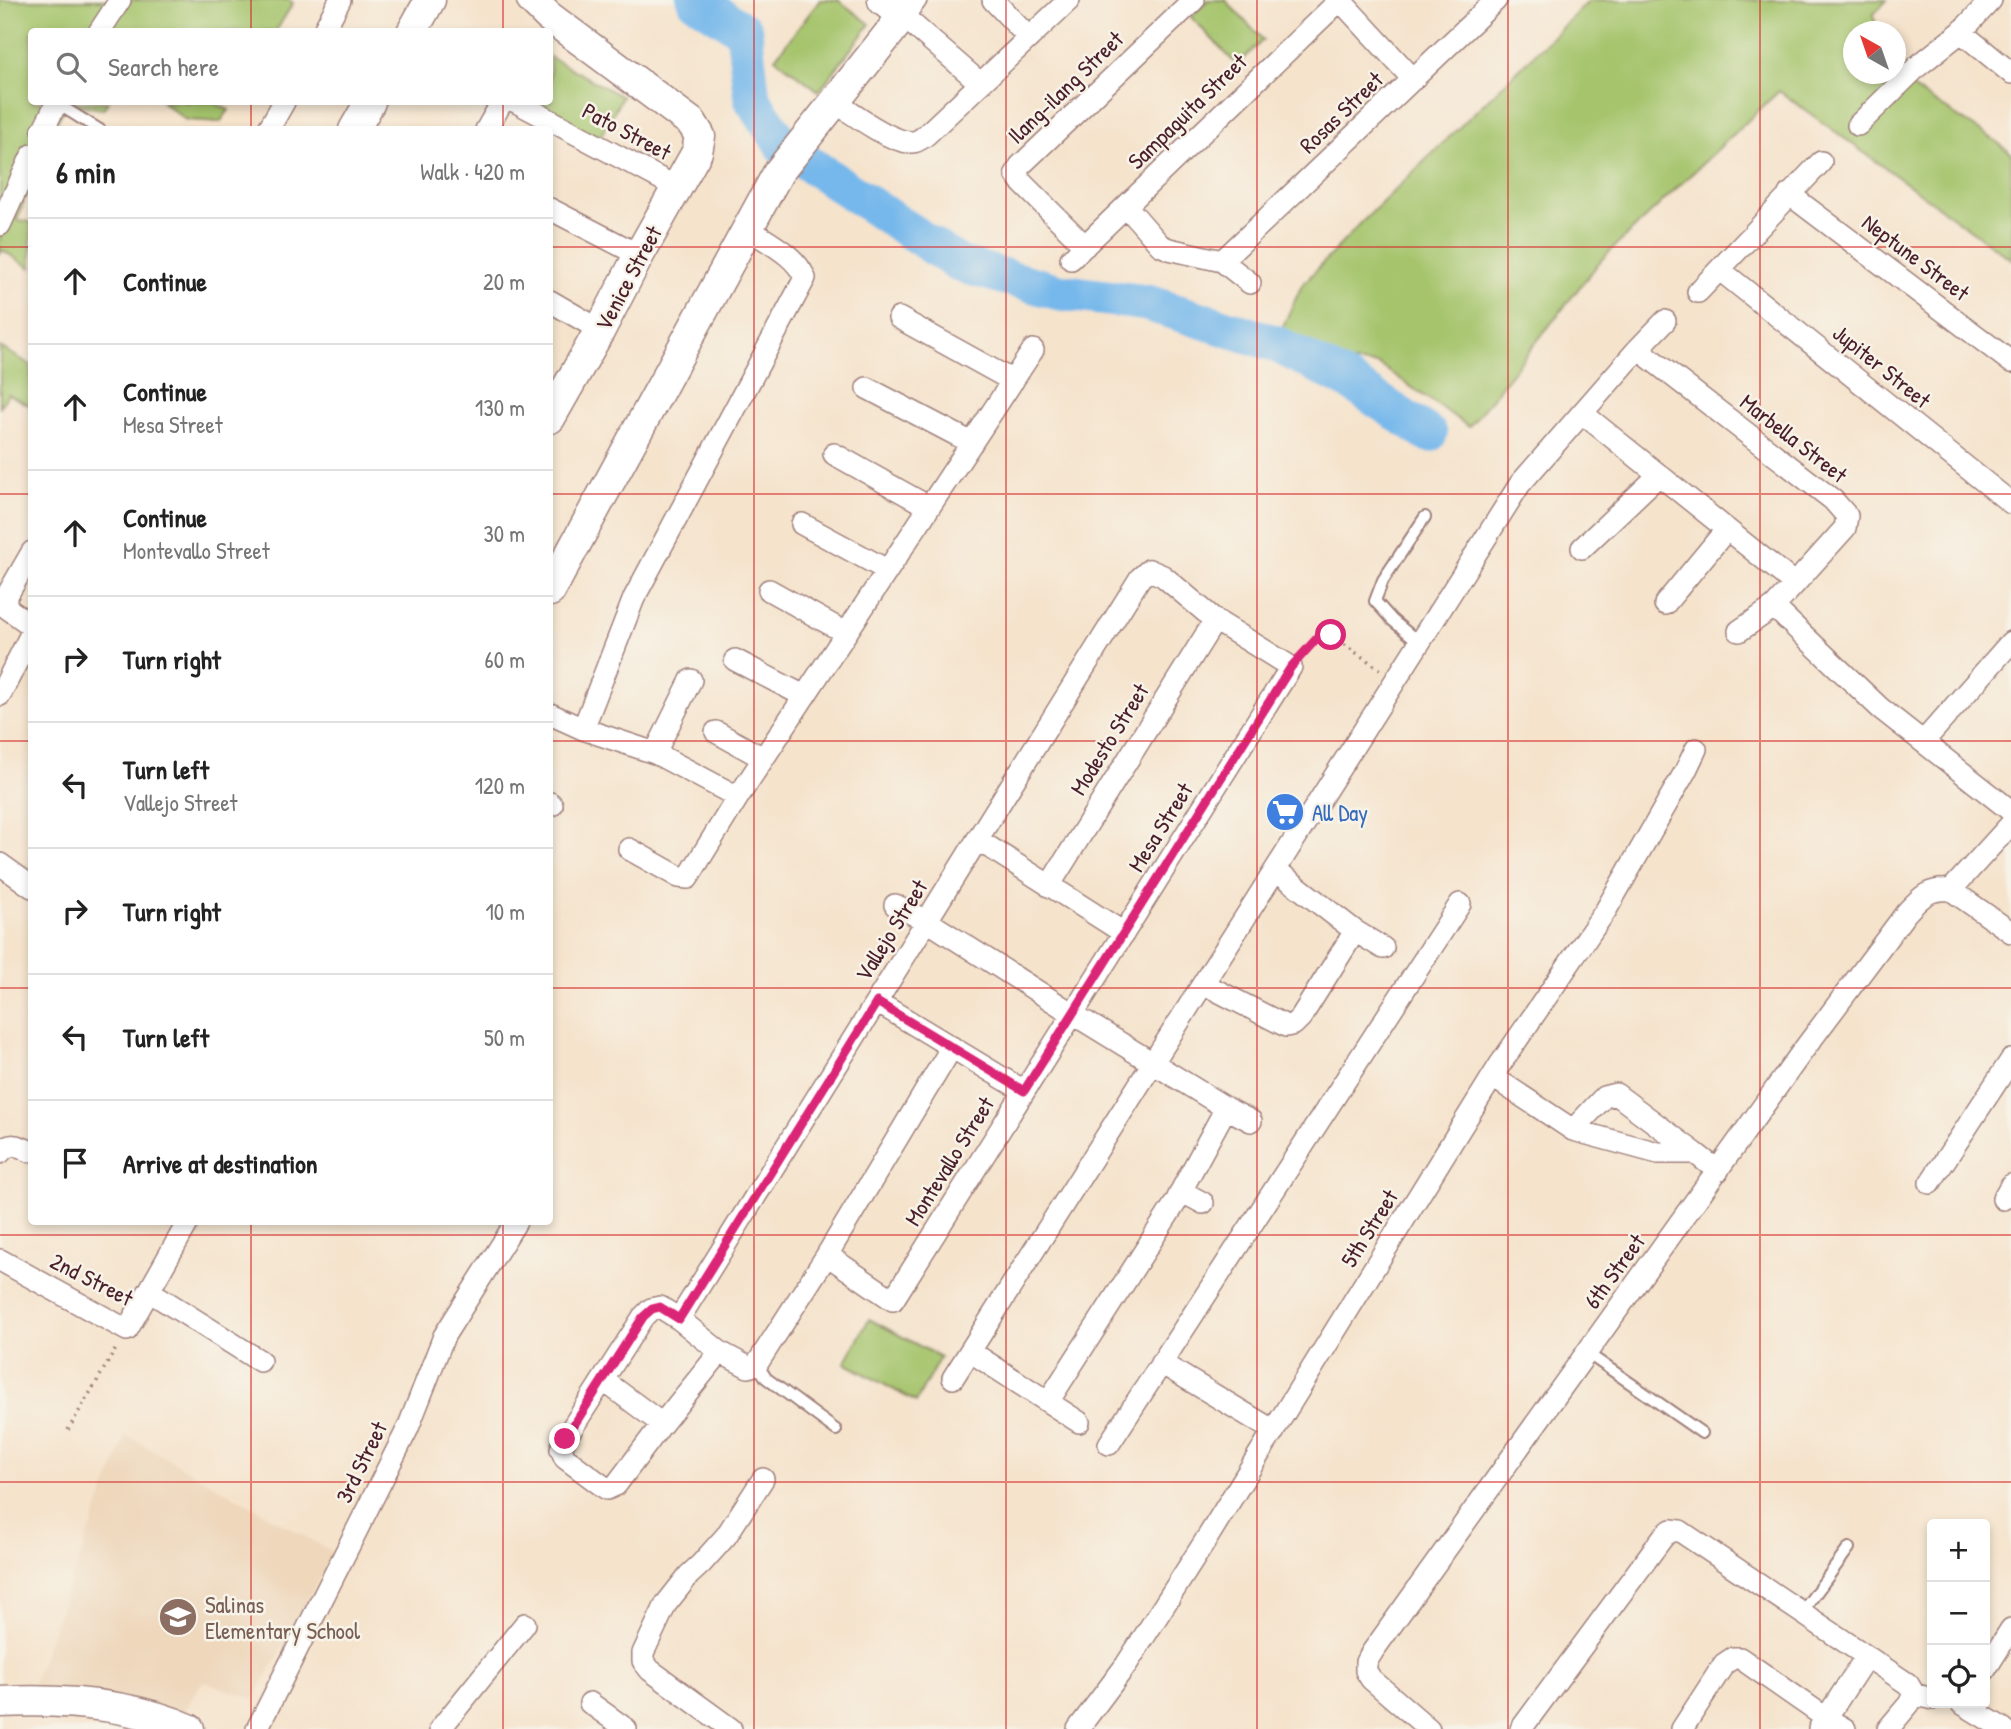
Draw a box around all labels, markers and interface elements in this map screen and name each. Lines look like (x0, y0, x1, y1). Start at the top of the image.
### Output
north arrow (1843, 21, 1906, 84)
street label: Ilang-ilang Street (1000, 23, 1131, 150)
search box (28, 28, 553, 105)
street label: Sampaguita Street (1121, 45, 1254, 176)
icon: search (52, 48, 90, 86)
text: Search here (108, 49, 219, 84)
street label: Rosas Street (1292, 64, 1390, 160)
street label: Pato Street (577, 95, 678, 168)
text: 6 min (56, 152, 116, 192)
text: Walk · 420 m (420, 156, 525, 187)
street label: Neptune Street (1856, 206, 1977, 308)
street label: Venice Street (587, 219, 669, 336)
icon: ahead (56, 262, 94, 300)
text: Continue (123, 264, 207, 299)
text: 20 m (483, 266, 525, 297)
street label: Jupiter Street (1827, 317, 1938, 416)
text: Continue (123, 374, 207, 409)
street label: Marbella Street (1734, 386, 1855, 490)
icon: ahead (56, 388, 94, 426)
text: 130 m (475, 392, 525, 423)
text: Mesa Street (123, 409, 223, 440)
text: Continue (123, 500, 207, 535)
icon: ahead (56, 514, 94, 552)
text: 30 m (483, 518, 525, 549)
text: Montevallo Street (123, 535, 270, 566)
route start (1315, 619, 1346, 650)
icon: right (56, 640, 94, 678)
text: Turn right (123, 642, 221, 677)
text: 60 m (485, 644, 525, 675)
street label: Modesto Street (1062, 676, 1156, 801)
text: Turn left (123, 752, 209, 787)
icon: left (56, 766, 94, 804)
text: 120 m (475, 770, 525, 801)
street label: Mesa Street (1120, 776, 1200, 877)
text: Vallejo Street (123, 787, 238, 818)
supermarket icon: All Day (1264, 791, 1306, 833)
place label: All Day (1312, 797, 1368, 828)
street label: Vallejo Street (848, 872, 935, 987)
icon: right (56, 892, 94, 930)
text: Turn right (123, 894, 221, 929)
text: 10 m (485, 896, 525, 927)
icon: left (56, 1018, 94, 1056)
text: Turn left (123, 1020, 209, 1055)
text: 50 m (484, 1022, 525, 1053)
street label: Montevallo Street (897, 1090, 1002, 1231)
icon: arrive (56, 1144, 94, 1182)
text: Arrive at destination (123, 1146, 318, 1181)
street label: 5th Street (1333, 1182, 1406, 1273)
street label: 6th Street (1576, 1226, 1652, 1315)
street label: 2nd Street (45, 1245, 140, 1313)
street label: 3rd Street (328, 1415, 394, 1508)
route end (549, 1423, 580, 1454)
map controls (1927, 1519, 1990, 1708)
button: + (1927, 1519, 1990, 1582)
button: − (1927, 1582, 1990, 1645)
place label: Salinas Elementary School (205, 1589, 361, 1646)
school or university icon: Salinas Elementary School (157, 1596, 199, 1638)
button: locate (1927, 1645, 1990, 1708)

